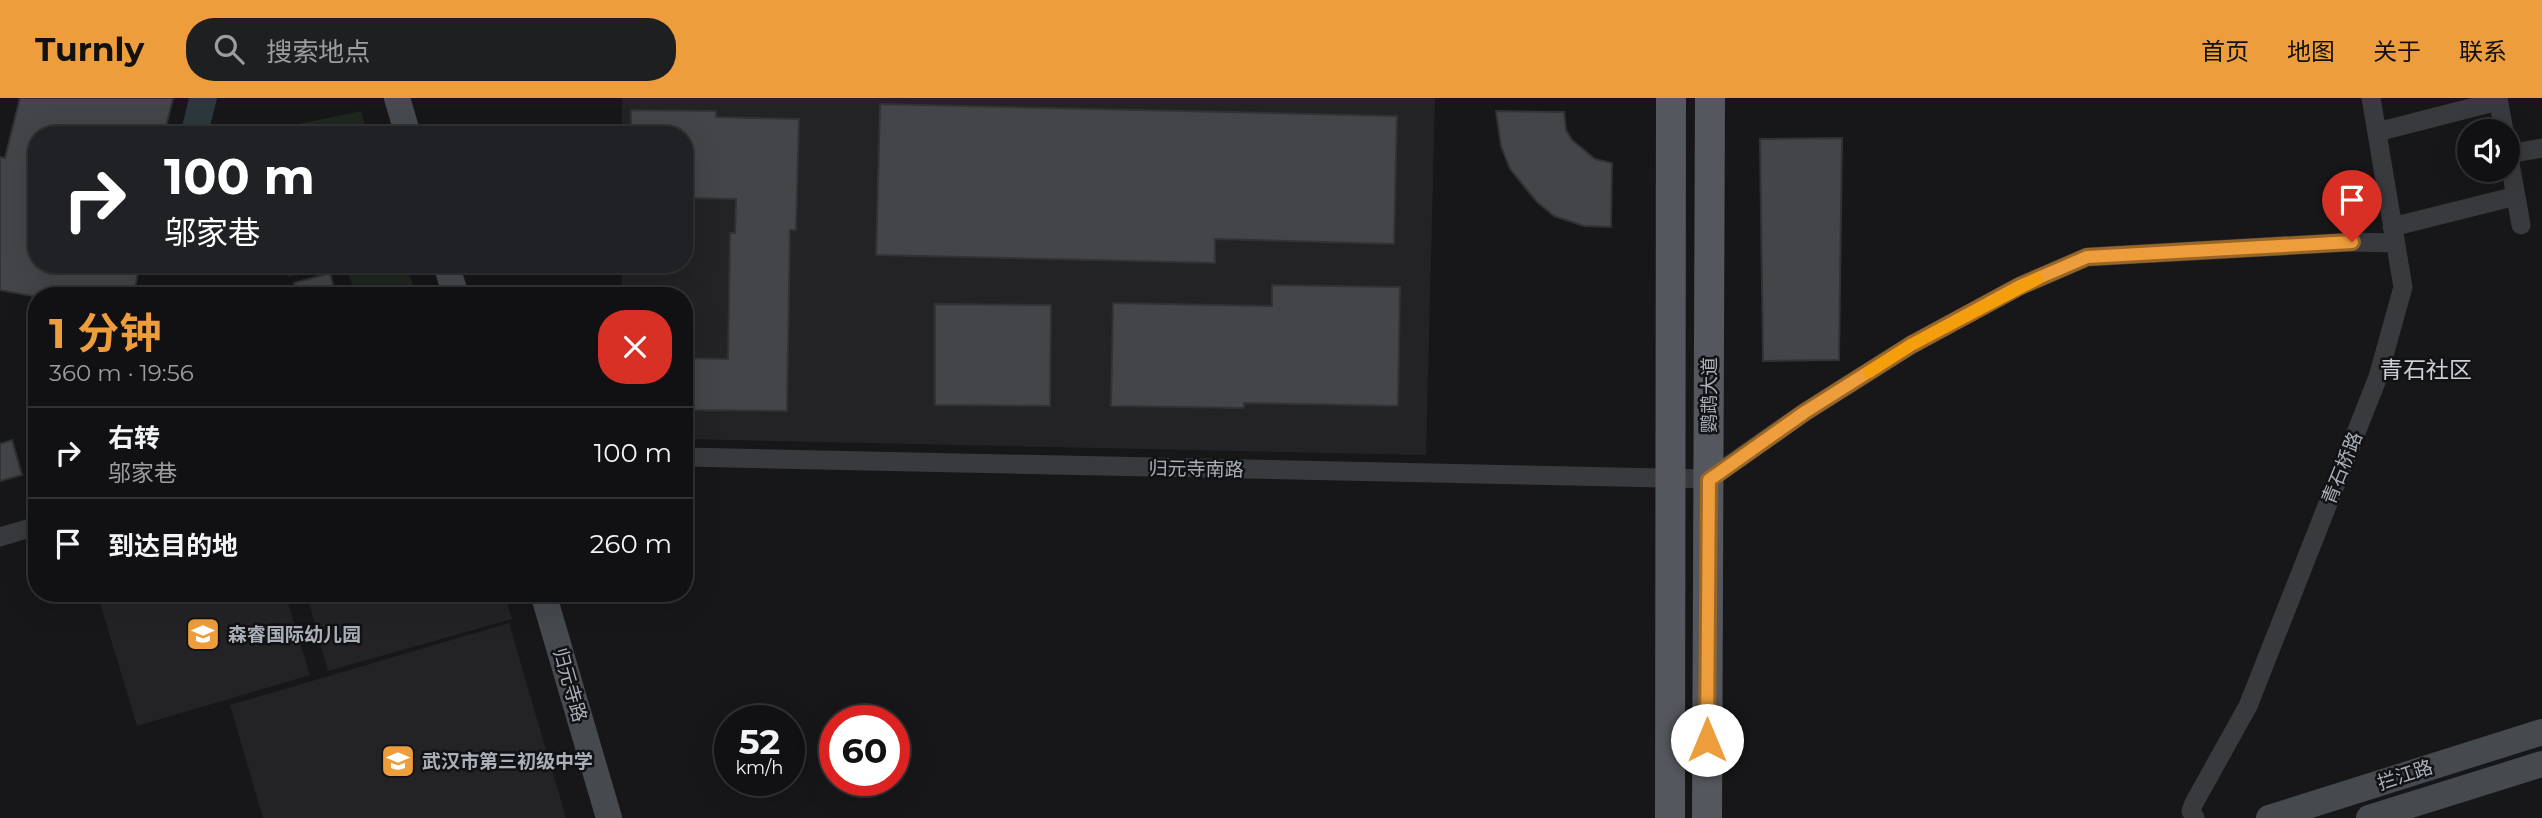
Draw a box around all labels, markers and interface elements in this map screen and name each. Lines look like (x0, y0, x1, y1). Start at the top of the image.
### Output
search box (186, 18, 676, 81)
text: Turnly (35, 29, 144, 69)
icon: search (210, 30, 248, 68)
text: 搜索地点 (266, 36, 370, 68)
text: 首页 (2201, 37, 2249, 66)
text: 地图 (2287, 37, 2335, 66)
text: 关于 (2373, 37, 2421, 66)
text: 联系 (2459, 37, 2507, 66)
map controls (2457, 119, 2520, 182)
button: sound (2457, 119, 2520, 182)
text: 100 m (164, 147, 315, 206)
icon: right (49, 154, 140, 245)
pin (2322, 170, 2382, 242)
icon: arrive (2333, 181, 2371, 219)
text: 邬家巷 (164, 213, 260, 252)
text: 1 分钟 (49, 307, 161, 359)
button: close (598, 310, 672, 384)
district label: 青石社区 (2380, 356, 2472, 384)
street label: 鹦鹉大道 (1698, 357, 1721, 433)
text: 360 m · 19:56 (49, 359, 194, 387)
text: 右转 (108, 422, 160, 454)
street label: 青石桥路 (2317, 428, 2367, 508)
icon: right (49, 434, 87, 472)
text: 100 m (594, 437, 672, 469)
street label: 归元寺南路 (1148, 457, 1244, 481)
text: 邬家巷 (108, 459, 177, 487)
icon: arrive (49, 525, 87, 563)
text: 260 m (590, 528, 672, 560)
text: 到达目的地 (108, 530, 238, 562)
school or university icon: 森睿国际幼儿园 (184, 615, 222, 653)
place label: 森睿国际幼儿园 (228, 623, 361, 646)
street label: 归元寺路 (548, 645, 592, 725)
position arrow (1670, 703, 1744, 777)
speed limit sign: 60 (819, 705, 910, 796)
text: 52 (739, 720, 780, 763)
school or university icon: 武汉市第三初级中学 (379, 742, 417, 780)
place label: 武汉市第三初级中学 (422, 750, 593, 773)
street label: 拦江路 (2374, 755, 2436, 795)
text: km/h (735, 757, 784, 779)

